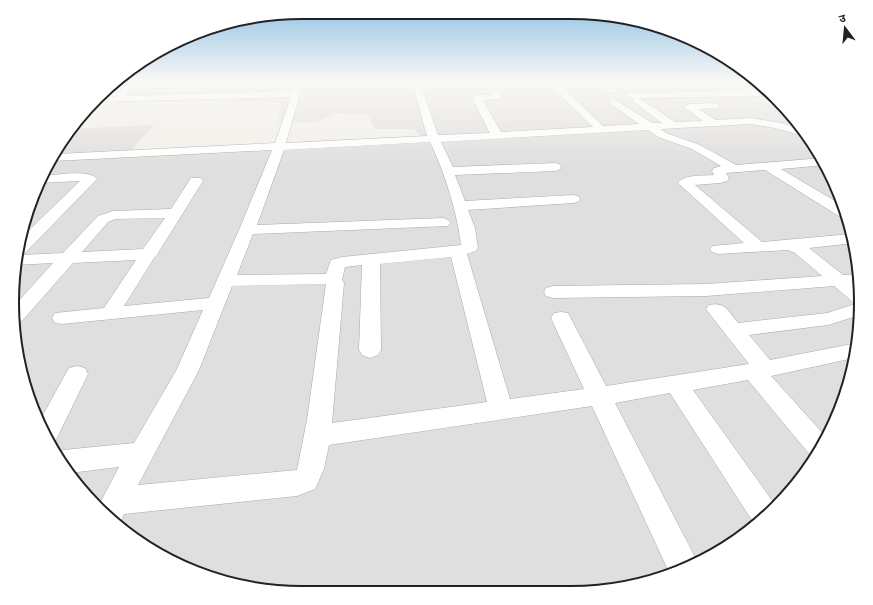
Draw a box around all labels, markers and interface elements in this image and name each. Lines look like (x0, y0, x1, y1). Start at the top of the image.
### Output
north arrow (825, 8, 865, 48)
text: उ (837, 12, 848, 26)

